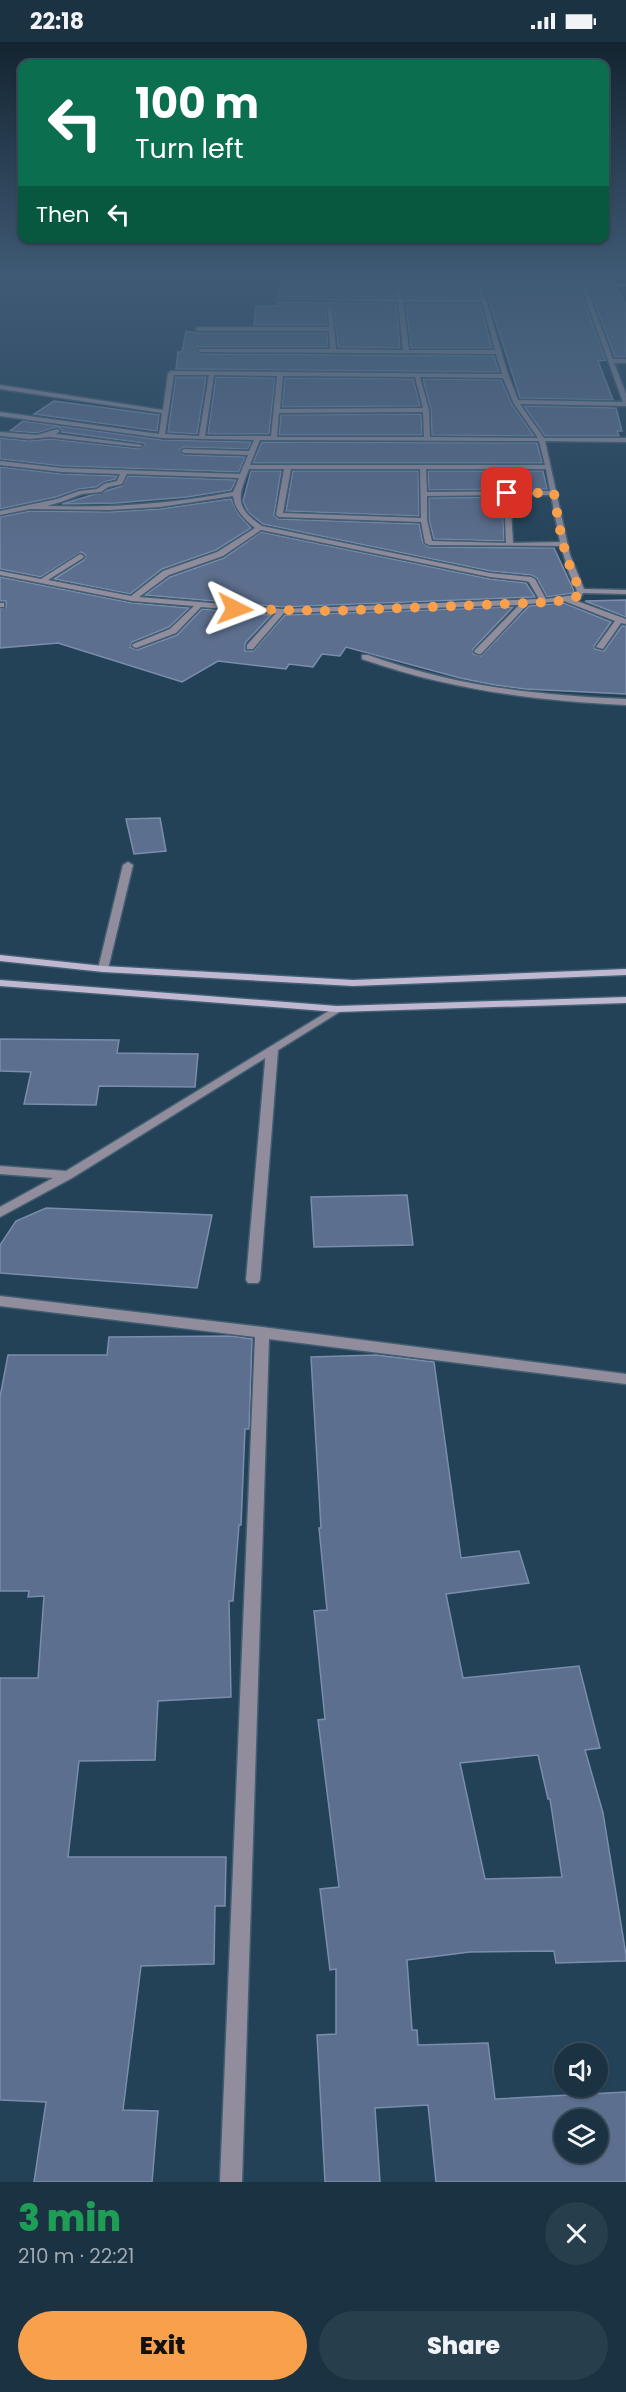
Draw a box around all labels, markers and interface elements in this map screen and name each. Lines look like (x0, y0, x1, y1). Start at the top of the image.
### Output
text: 22:18 (30, 6, 84, 37)
text: 100 m (135, 74, 259, 133)
icon: left (36, 84, 114, 162)
text: Turn left (135, 130, 244, 167)
icon: left (102, 198, 135, 231)
text: Then (36, 199, 90, 230)
pin (481, 467, 532, 518)
icon: arrive (490, 476, 523, 509)
position arrow (203, 577, 267, 641)
map controls (554, 2043, 608, 2163)
button: sound (554, 2043, 608, 2097)
button: layers (554, 2109, 608, 2163)
text: 3 min (18, 2193, 121, 2244)
button: close (545, 2202, 608, 2265)
text: 210 m · 22:21 (18, 2242, 134, 2270)
button: Exit (18, 2311, 307, 2380)
button: Share (319, 2311, 608, 2380)

